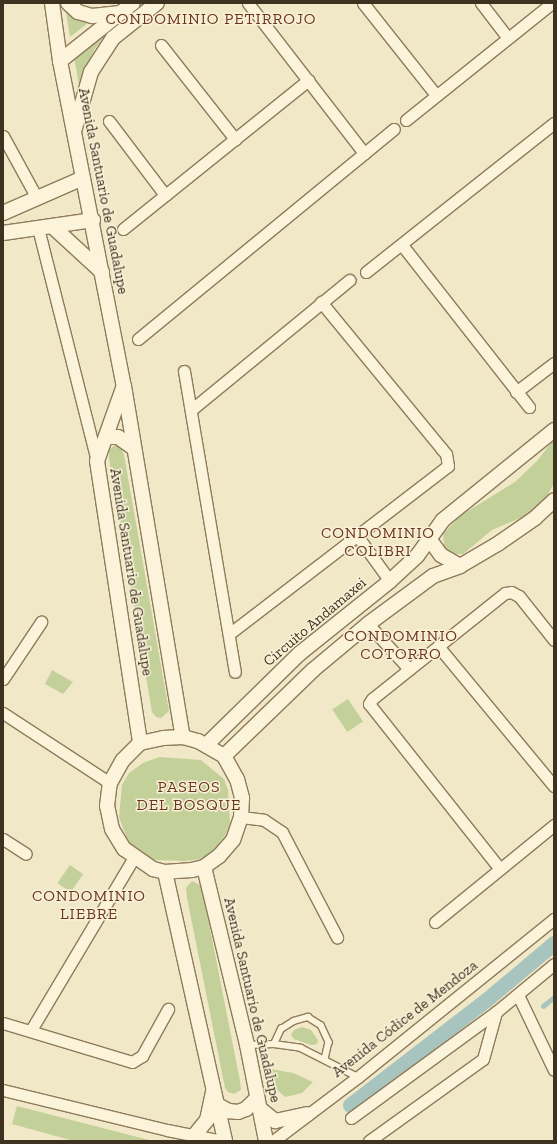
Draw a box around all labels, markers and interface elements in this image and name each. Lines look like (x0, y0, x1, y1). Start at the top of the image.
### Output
district label: CONDOMINIO PETIRROJO (105, 9, 317, 29)
street label: Avenida Santuario de Guadalupe (74, 86, 132, 296)
street label: Avenida Santuario de Guadalupe (106, 467, 156, 677)
district label: CONDOMINIO COLIBRI (321, 523, 435, 561)
street label: Circuito Andamaxei (260, 574, 370, 670)
district label: CONDOMINIO COTORRO (344, 626, 458, 664)
district label: PASEOS DEL BOSQUE (136, 777, 242, 815)
district label: CONDOMINIO LIEBRE (32, 886, 146, 924)
street label: Avenida Santuario de Guadalupe (220, 896, 284, 1104)
street label: Avenida Códice de Mendoza (329, 957, 481, 1081)

